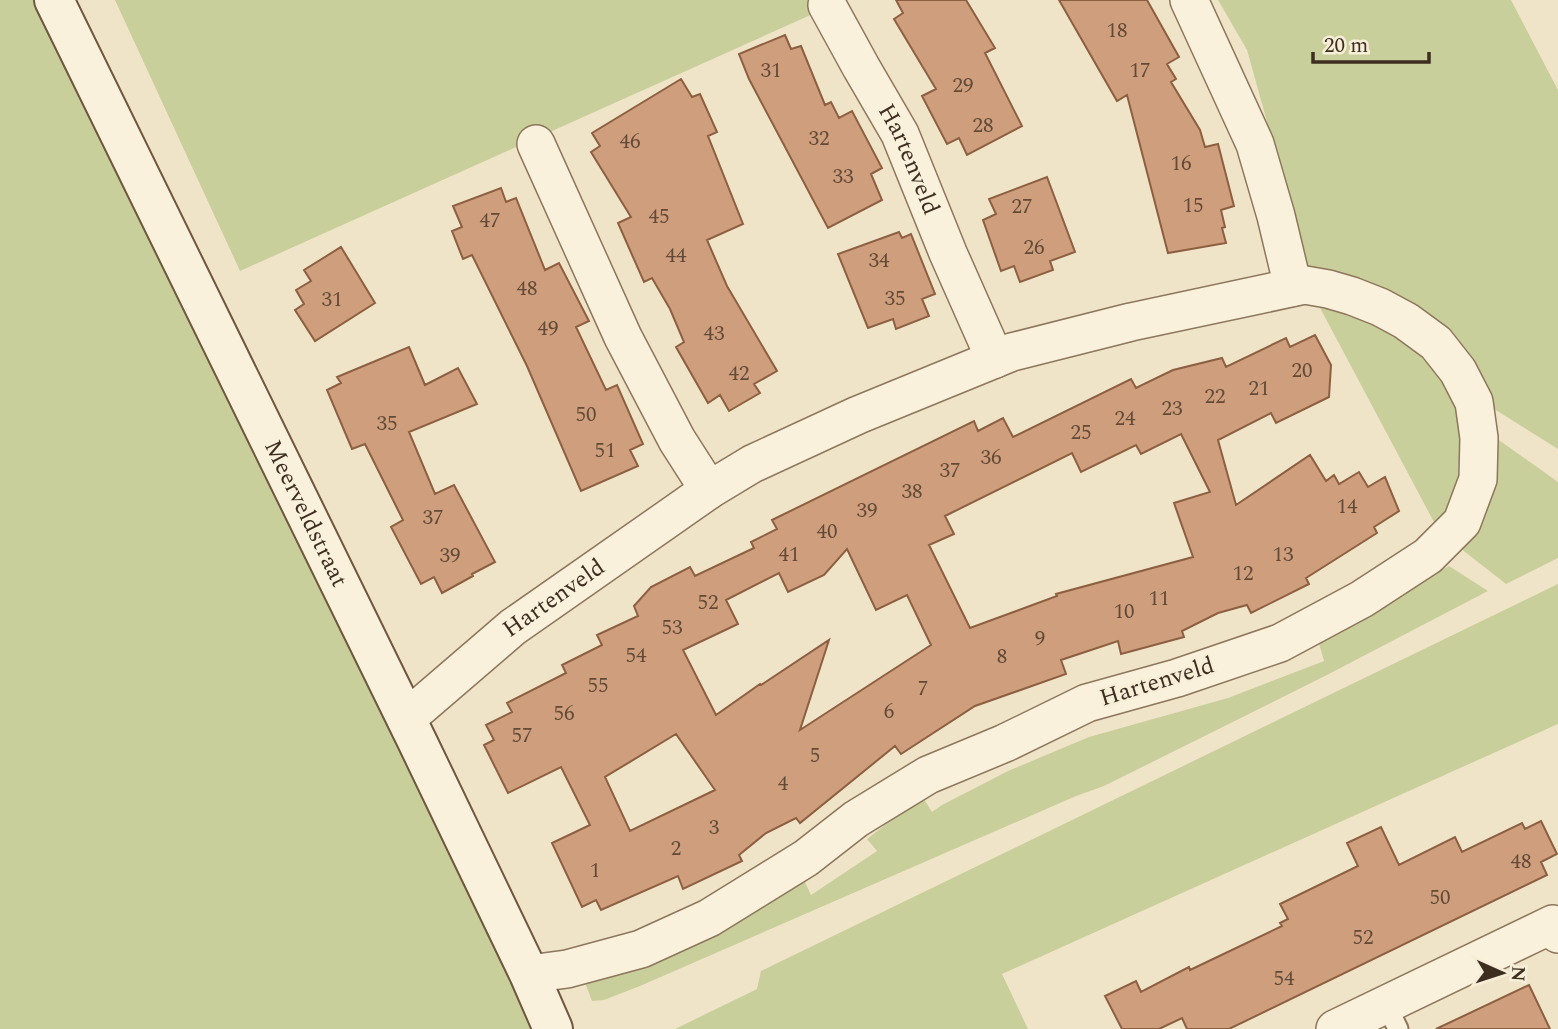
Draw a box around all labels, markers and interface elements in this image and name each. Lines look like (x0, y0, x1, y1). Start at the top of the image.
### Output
house number: 18 (1107, 15, 1128, 47)
scale bar (1313, 21, 1428, 65)
text: 20 m (1324, 30, 1368, 62)
house number: 31 (761, 55, 782, 87)
house number: 17 (1130, 55, 1151, 87)
house number: 29 (953, 70, 974, 102)
street label: Hartenveld (868, 97, 949, 220)
house number: 28 (973, 110, 994, 142)
house number: 32 (809, 123, 830, 155)
house number: 46 (620, 126, 641, 158)
house number: 16 (1171, 148, 1192, 180)
house number: 33 (833, 161, 854, 193)
house number: 15 (1183, 190, 1204, 222)
house number: 27 (1012, 191, 1033, 223)
house number: 45 (649, 201, 670, 233)
house number: 47 (480, 205, 501, 237)
house number: 26 (1024, 232, 1045, 264)
house number: 44 (666, 240, 687, 272)
house number: 34 (869, 245, 890, 277)
house number: 48 (517, 273, 538, 305)
house number: 35 (885, 283, 906, 315)
house number: 31 (322, 284, 343, 316)
house number: 49 (538, 313, 559, 345)
house number: 43 (704, 318, 725, 350)
house number: 20 (1292, 355, 1313, 387)
house number: 42 (729, 358, 750, 390)
house number: 21 (1249, 373, 1270, 405)
house number: 22 (1205, 381, 1226, 413)
house number: 23 (1162, 393, 1183, 425)
house number: 50 (576, 399, 597, 431)
house number: 24 (1115, 403, 1136, 435)
house number: 35 (377, 408, 398, 440)
house number: 25 (1071, 417, 1092, 449)
street label: Meerveldstraat (254, 434, 357, 593)
house number: 51 (595, 435, 616, 467)
house number: 36 (981, 442, 1002, 474)
house number: 37 (940, 455, 961, 487)
house number: 38 (902, 476, 923, 508)
house number: 14 (1337, 491, 1358, 523)
house number: 39 (857, 495, 878, 527)
house number: 37 (423, 502, 444, 534)
house number: 40 (817, 516, 838, 548)
house number: 41 (779, 539, 800, 571)
house number: 13 (1273, 539, 1294, 571)
house number: 39 (440, 540, 461, 572)
street label: Hartenveld (495, 550, 613, 647)
house number: 12 (1233, 558, 1254, 590)
house number: 11 (1149, 583, 1170, 615)
house number: 52 (698, 587, 719, 619)
house number: 10 (1114, 596, 1135, 628)
house number: 53 (662, 612, 683, 644)
house number: 9 (1035, 623, 1045, 655)
house number: 54 (626, 640, 647, 672)
house number: 8 (997, 641, 1007, 673)
street label: Hartenveld (1095, 648, 1219, 716)
house number: 55 (588, 670, 609, 702)
house number: 7 (918, 673, 928, 705)
house number: 6 (884, 696, 894, 728)
house number: 56 (554, 698, 575, 730)
house number: 57 (512, 720, 533, 752)
house number: 5 (810, 740, 820, 772)
house number: 4 (778, 768, 789, 800)
house number: 3 (709, 812, 720, 844)
house number: 2 (671, 833, 681, 865)
house number: 48 (1511, 846, 1532, 878)
house number: 1 (590, 855, 600, 887)
house number: 50 (1430, 882, 1451, 914)
house number: 52 (1353, 922, 1374, 954)
north arrow (1467, 938, 1537, 1008)
house number: 54 (1274, 963, 1295, 995)
text: N (1503, 965, 1532, 982)

